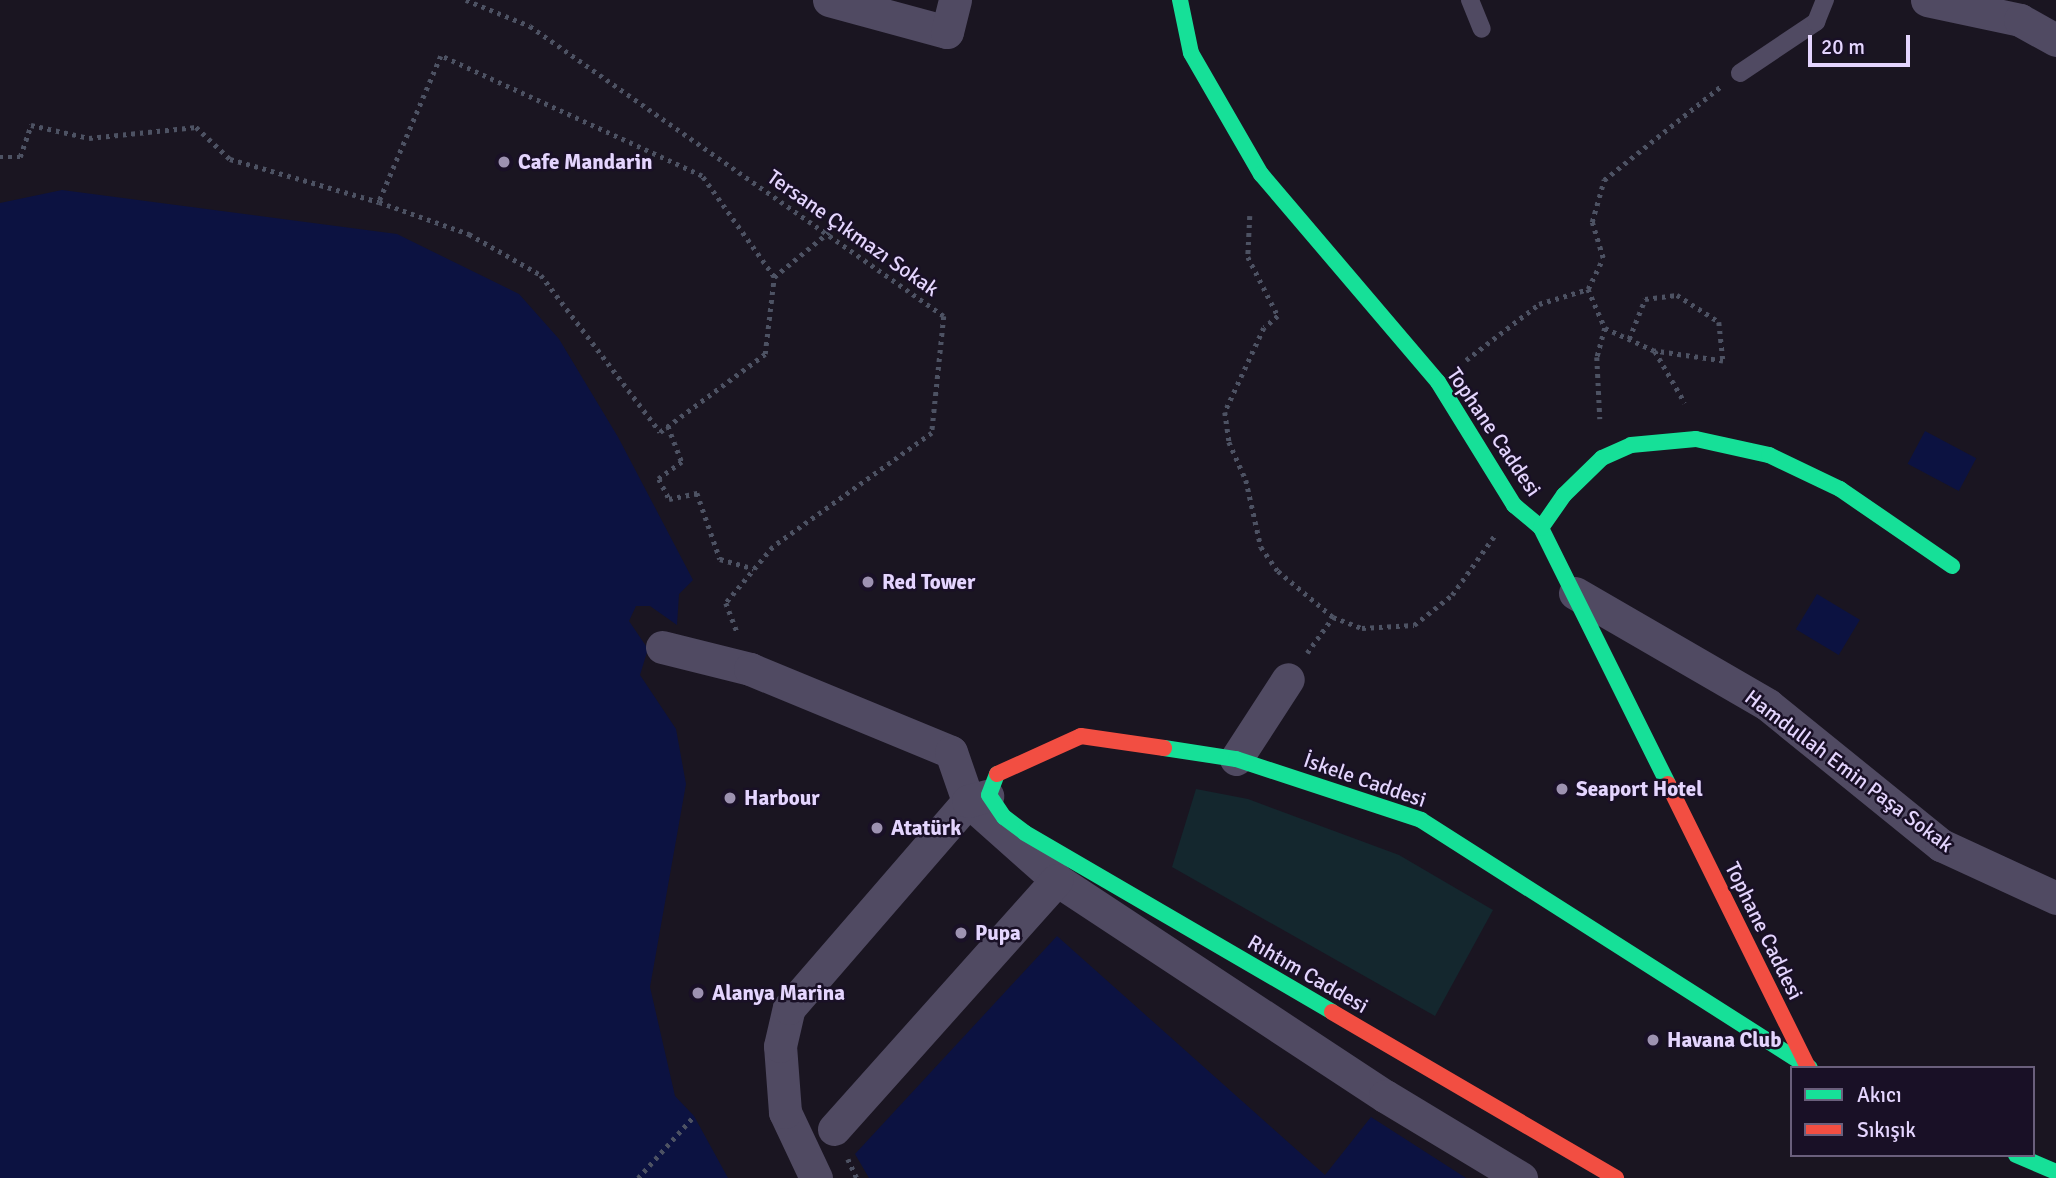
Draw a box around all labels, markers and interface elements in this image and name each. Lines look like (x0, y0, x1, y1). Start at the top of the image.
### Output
scale bar (1811, 21, 1912, 65)
text: 20 m (1821, 34, 1865, 60)
place label: Cafe Mandarin (518, 149, 652, 175)
marker: Cafe Mandarin (496, 154, 512, 170)
street label: Tersane Çıkmazı Sokak (762, 164, 944, 302)
street label: Tophane Caddesi (1442, 363, 1546, 501)
place label: Red Tower (882, 569, 975, 595)
marker: Red Tower (860, 574, 876, 590)
street label: Hamdullah Emin Paşa Sokak (1740, 684, 1958, 858)
street label: İskele Caddesi (1300, 747, 1430, 813)
place label: Seaport Hotel (1576, 776, 1703, 802)
marker: Seaport Hotel (1554, 781, 1570, 797)
place label: Harbour (744, 785, 820, 811)
marker: Harbour (722, 790, 738, 806)
place label: Atatürk (891, 815, 961, 841)
marker: Atatürk (869, 820, 885, 836)
street label: Tophane Caddesi (1720, 858, 1808, 1004)
place label: Pupa (975, 920, 1021, 946)
marker: Pupa (953, 925, 969, 941)
street label: Rıhtım Caddesi (1243, 929, 1373, 1019)
place label: Alanya Marina (712, 980, 845, 1006)
marker: Alanya Marina (690, 985, 706, 1001)
place label: Havana Club (1667, 1027, 1781, 1053)
marker: Havana Club (1645, 1032, 1661, 1048)
legend (1790, 1066, 2035, 1157)
text: Akıcı (1857, 1082, 1902, 1108)
text: Sıkışık (1857, 1117, 1916, 1143)

